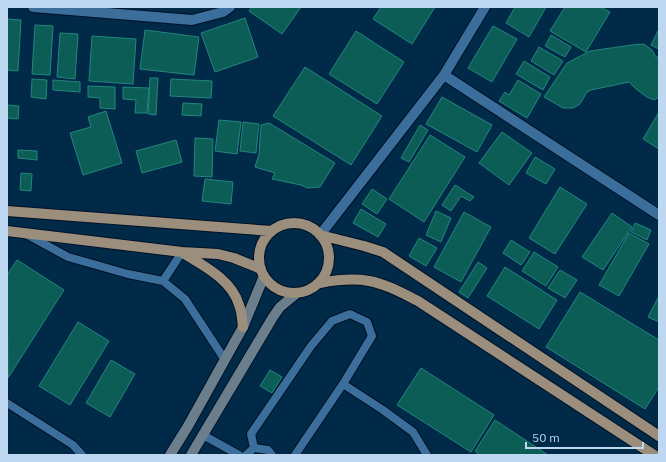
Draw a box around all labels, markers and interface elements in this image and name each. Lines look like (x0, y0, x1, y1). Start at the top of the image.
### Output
scale bar (526, 424, 643, 450)
text: 50 m (532, 430, 560, 445)

